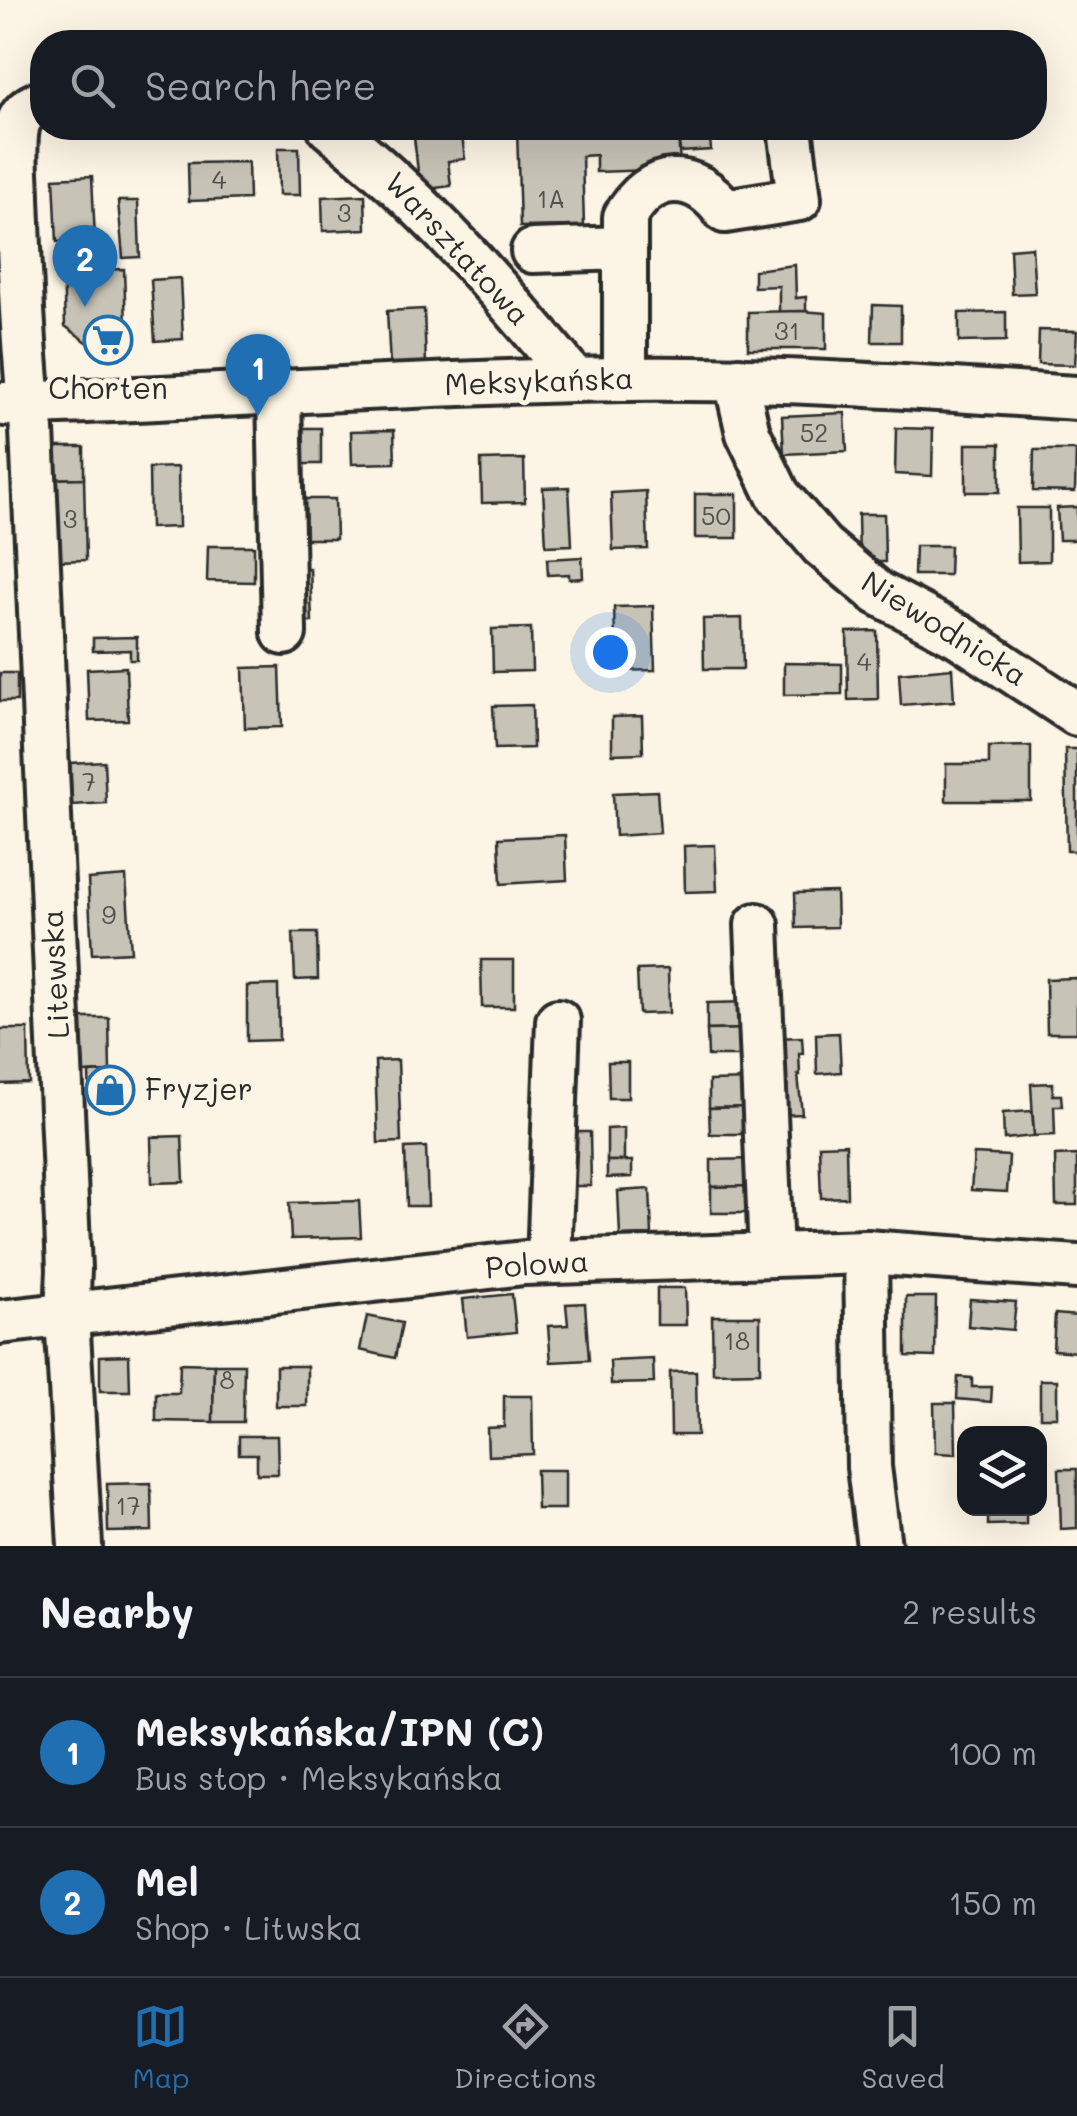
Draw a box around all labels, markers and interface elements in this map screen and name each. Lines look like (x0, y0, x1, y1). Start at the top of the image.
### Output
search box (30, 30, 1047, 140)
icon: search (65, 58, 120, 113)
text: Search here (145, 60, 376, 110)
street label: Warsztatowa (377, 162, 540, 333)
house number: 4 (212, 163, 227, 195)
house number: 1A (537, 182, 565, 214)
house number: 3 (337, 196, 351, 228)
pin: 2 (52, 224, 118, 307)
supermarket icon: Chorten (82, 314, 134, 366)
house number: 31 (774, 314, 800, 346)
pin: 1 (226, 334, 290, 416)
street label: Meksykańska (444, 357, 634, 403)
place label: Chorten (48, 367, 168, 407)
house number: 52 (800, 416, 828, 448)
house number: 50 (701, 499, 731, 531)
house number: 3 (63, 502, 77, 534)
street label: Niewodnicka (855, 561, 1035, 694)
your location (585, 627, 636, 678)
house number: 4 (857, 645, 872, 677)
house number: 7 (82, 765, 96, 797)
house number: 9 (102, 898, 117, 930)
street label: Litewska (31, 909, 77, 1040)
shop icon: Fryzjer (84, 1064, 136, 1116)
place label: Fryzjer (145, 1068, 253, 1108)
street label: Polowa (484, 1239, 590, 1287)
house number: 18 (724, 1324, 750, 1356)
house number: 8 (219, 1363, 235, 1395)
map controls (957, 1426, 1047, 1516)
button: layers (957, 1426, 1047, 1516)
house number: 17 (115, 1489, 141, 1521)
text: Nearby (40, 1584, 194, 1639)
text: 2 results (902, 1590, 1037, 1632)
text: Meksykańska/IPN (C) (135, 1706, 544, 1756)
text: 1 (65, 1731, 80, 1773)
text: 100 m (947, 1731, 1037, 1773)
text: Bus stop · Meksykańska (135, 1756, 503, 1798)
text: Mel (135, 1856, 199, 1906)
text: 2 (64, 1881, 81, 1923)
text: 150 m (949, 1881, 1037, 1923)
text: Shop · Litwska (135, 1906, 362, 1948)
tab: Map (132, 1999, 189, 2095)
tab: Directions (454, 1999, 597, 2095)
tab: Saved (861, 1999, 945, 2095)

